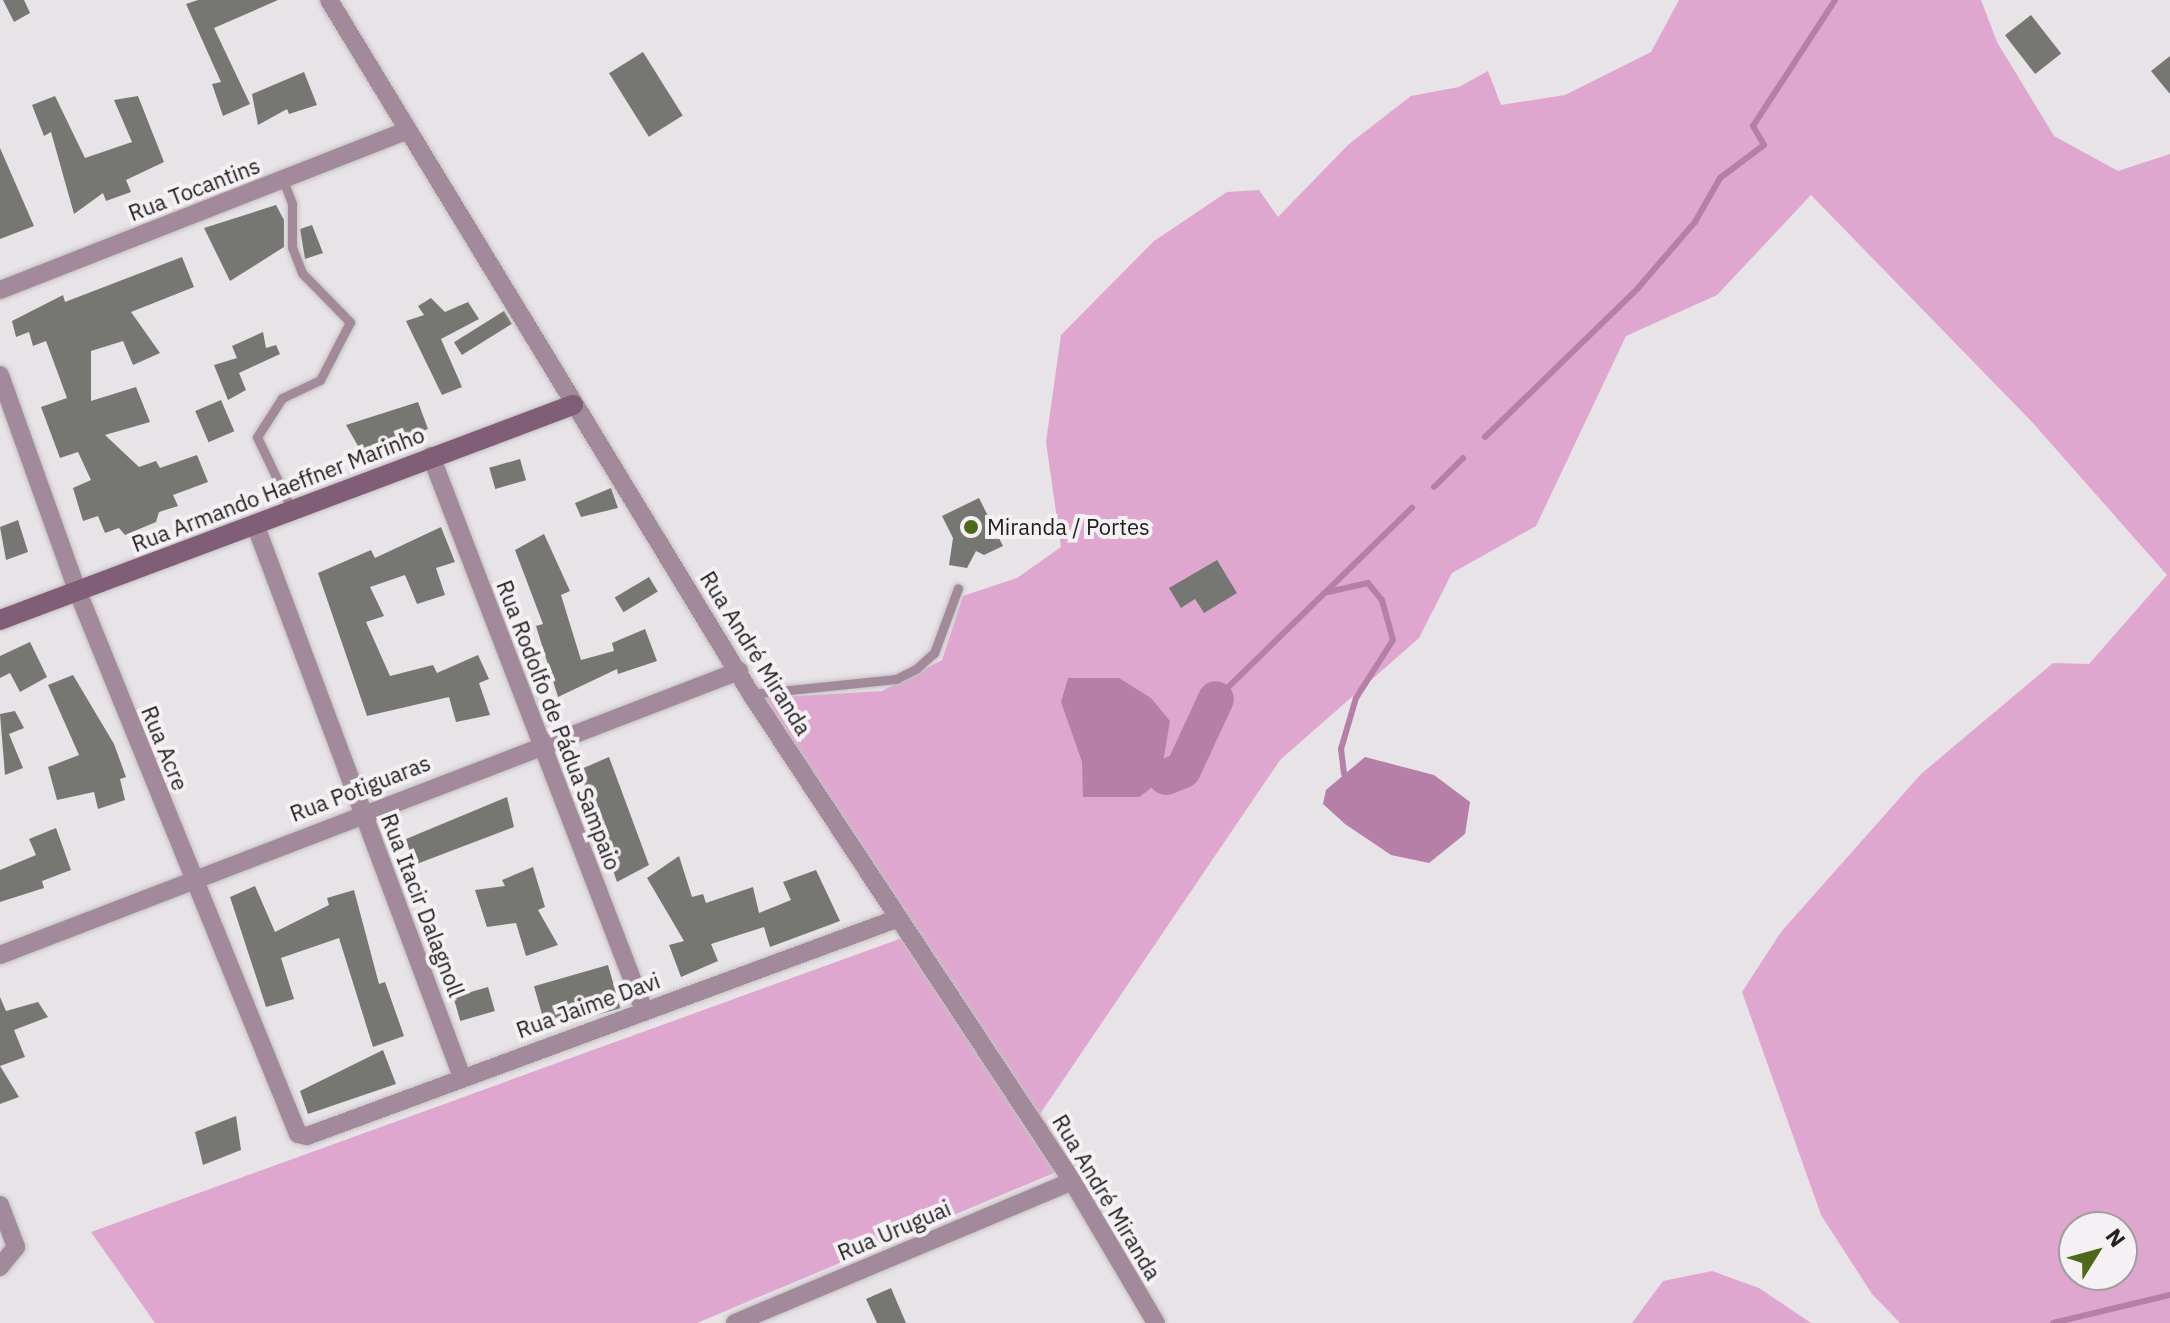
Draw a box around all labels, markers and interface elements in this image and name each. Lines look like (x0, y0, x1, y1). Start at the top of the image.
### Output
street label: Rua Tocantins (125, 152, 263, 226)
street label: Rua Armando Haeffner Marinho (128, 421, 428, 557)
place label: Miranda / Portes (987, 514, 1150, 540)
marker: Miranda / Portes (962, 518, 980, 536)
street label: Rua André Miranda (695, 566, 817, 740)
street label: Rua Rodolfo de Pádua Sampaio (491, 576, 627, 874)
street label: Rua Acre (136, 702, 194, 794)
street label: Rua Potiguaras (286, 749, 434, 827)
street label: Rua Itacir Dalagnoll (376, 810, 470, 1000)
street label: Rua Jaime Davi (512, 967, 664, 1043)
street label: Rua André Miranda (1047, 1110, 1167, 1284)
street label: Rua Uruguai (833, 1194, 955, 1266)
north arrow (2058, 1211, 2138, 1291)
text: N (2100, 1222, 2132, 1253)

